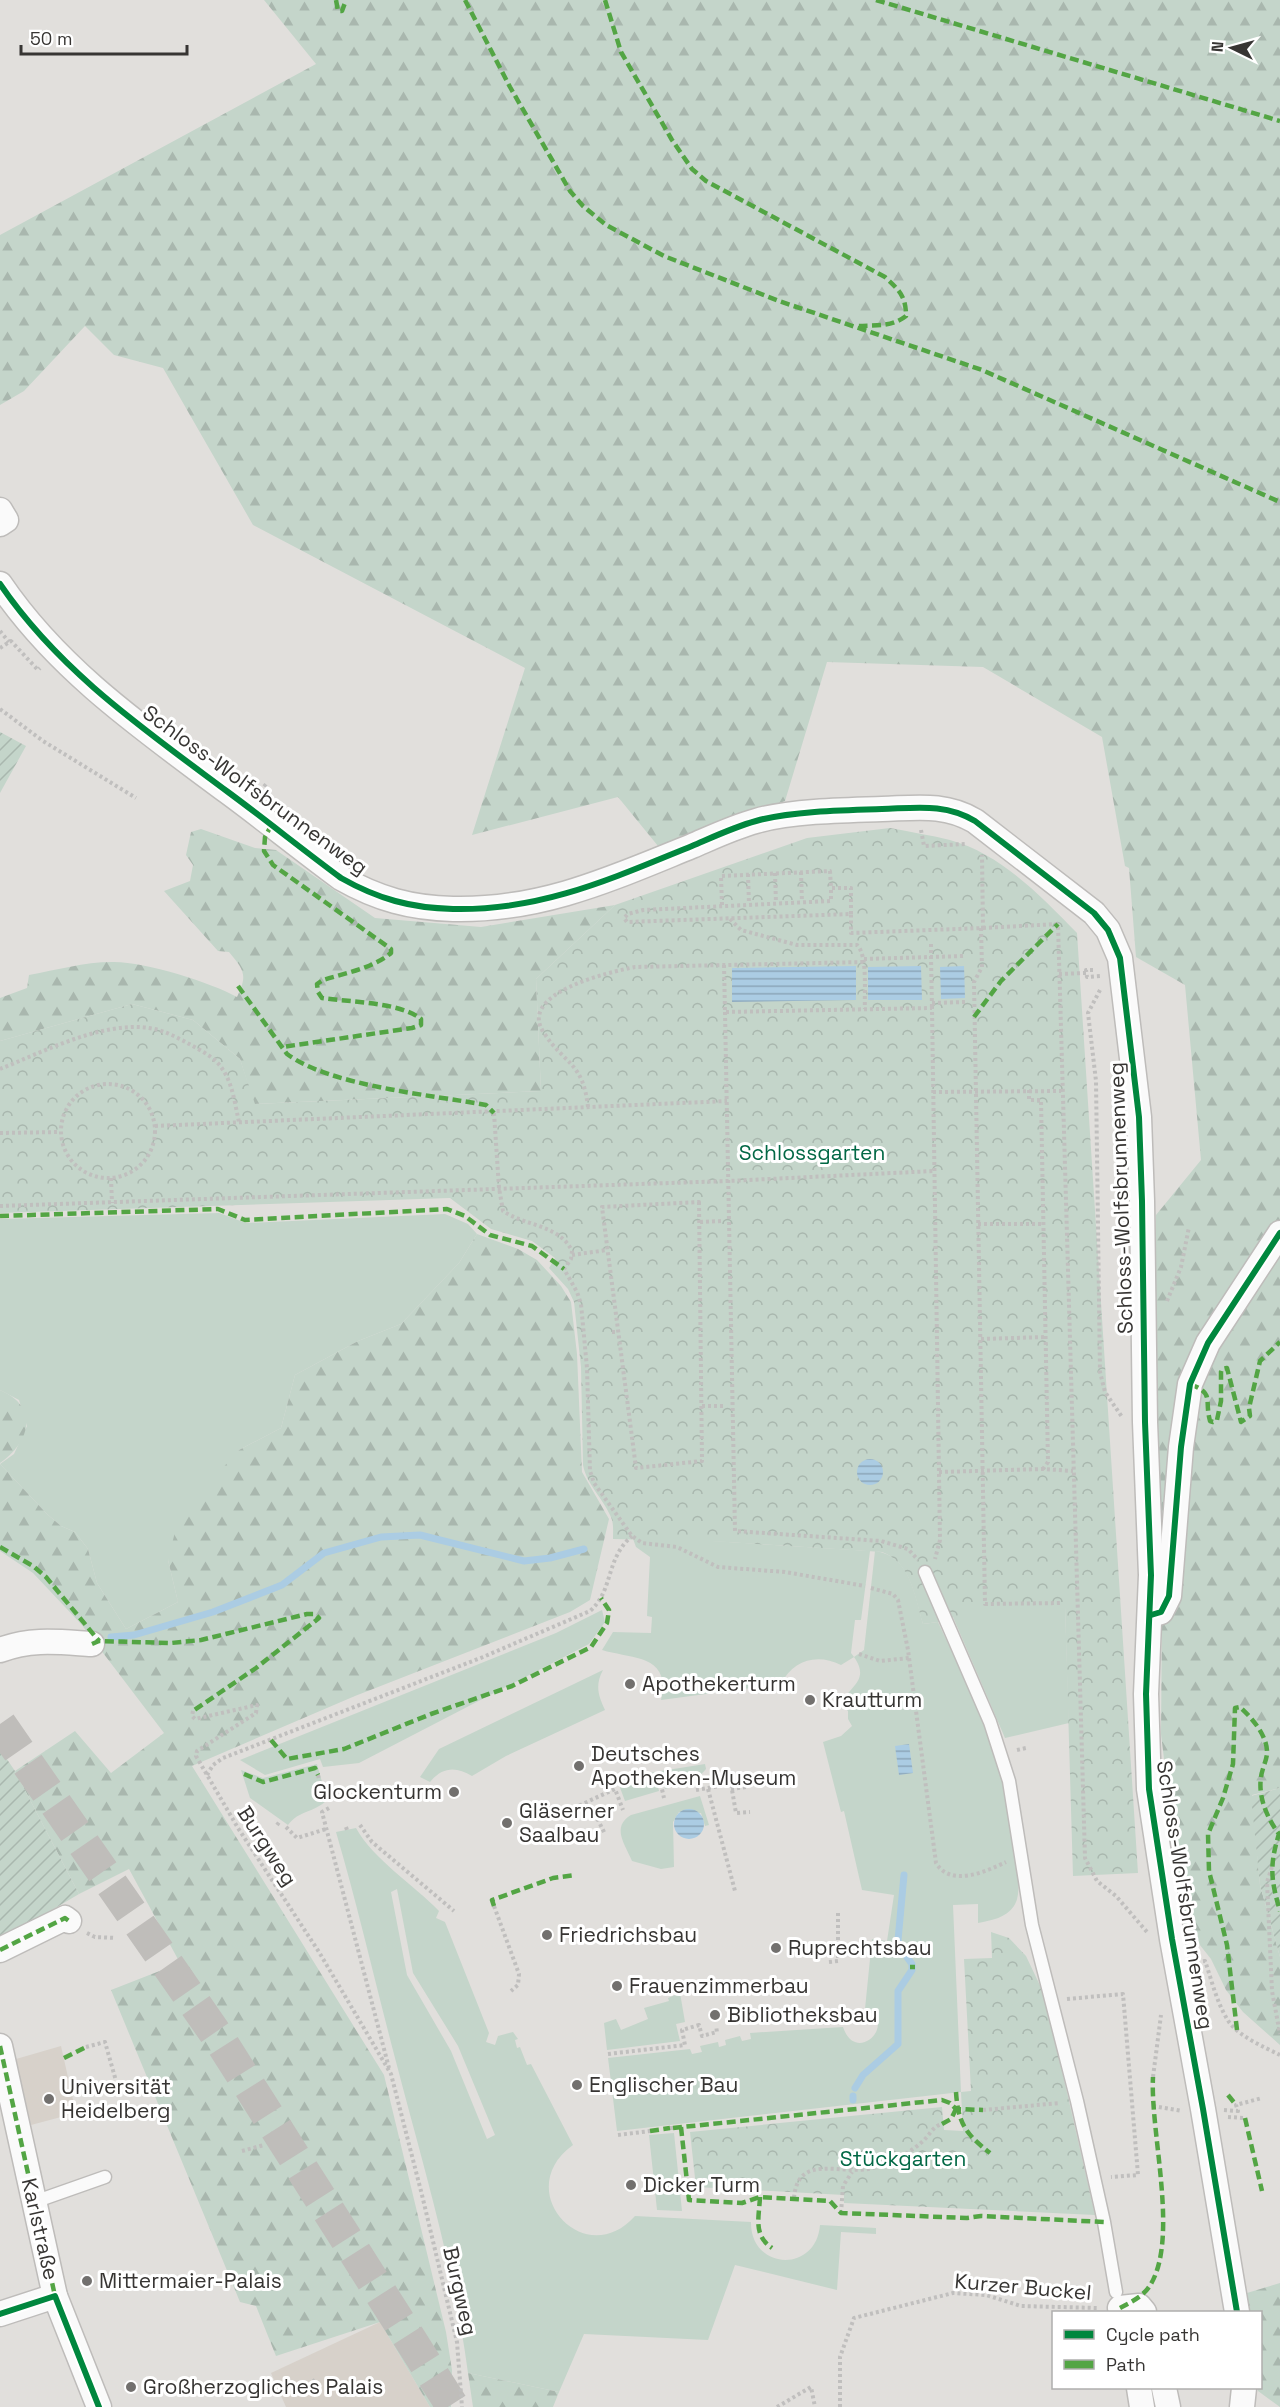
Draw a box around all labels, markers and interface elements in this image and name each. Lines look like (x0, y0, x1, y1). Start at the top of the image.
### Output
scale bar (21, 18, 188, 56)
north arrow (1202, 18, 1262, 78)
text: 50 m (30, 27, 72, 50)
text: N (1207, 40, 1228, 53)
street label: Schloss-Wolfsbrunnenweg (137, 699, 373, 880)
street label: Schloss-Wolfsbrunnenweg (1102, 1062, 1139, 1334)
park label: Schlossgarten (739, 1139, 885, 1166)
place label: Apothekerturm (642, 1670, 796, 1697)
marker: Apothekerturm (623, 1677, 637, 1691)
place label: Krautturm (822, 1686, 922, 1713)
marker: Krautturm (803, 1693, 817, 1707)
place label: Deutsches Apotheken-Museum (591, 1740, 796, 1791)
marker: Deutsches Apotheken-Museum (572, 1759, 586, 1773)
street label: Schloss-Wolfsbrunnenweg (1151, 1759, 1220, 2031)
place label: Glockenturm (313, 1778, 442, 1805)
marker: Glockenturm (447, 1785, 461, 1799)
place label: Gläserner Saalbau (519, 1797, 615, 1848)
street label: Burgweg (232, 1801, 303, 1891)
marker: Gläserner Saalbau (500, 1816, 514, 1830)
place label: Friedrichsbau (559, 1921, 697, 1948)
marker: Friedrichsbau (540, 1928, 554, 1942)
place label: Ruprechtsbau (788, 1934, 932, 1961)
marker: Ruprechtsbau (769, 1941, 783, 1955)
place label: Frauenzimmerbau (629, 1972, 809, 1999)
marker: Frauenzimmerbau (610, 1979, 624, 1993)
place label: Bibliotheksbau (727, 2001, 878, 2028)
marker: Bibliotheksbau (708, 2008, 722, 2022)
place label: Englischer Bau (589, 2071, 738, 2098)
place label: Universität Heidelberg (61, 2073, 171, 2124)
marker: Englischer Bau (570, 2078, 584, 2092)
marker: Universität Heidelberg (42, 2092, 56, 2106)
park label: Stückgarten (840, 2145, 966, 2172)
place label: Dicker Turm (643, 2171, 760, 2198)
street label: Karlstraße (16, 2175, 65, 2282)
marker: Dicker Turm (624, 2178, 638, 2192)
street label: Burgweg (437, 2244, 484, 2338)
place label: Mittermaier-Palais (99, 2267, 282, 2294)
street label: Kurzer Buckel (953, 2267, 1093, 2306)
marker: Mittermaier-Palais (80, 2274, 94, 2288)
legend (1052, 2311, 1262, 2389)
text: Cycle path (1106, 2323, 1200, 2346)
text: Path (1106, 2353, 1146, 2376)
place label: Großherzogliches Palais (143, 2373, 383, 2400)
marker: Großherzogliches Palais (124, 2380, 138, 2394)

